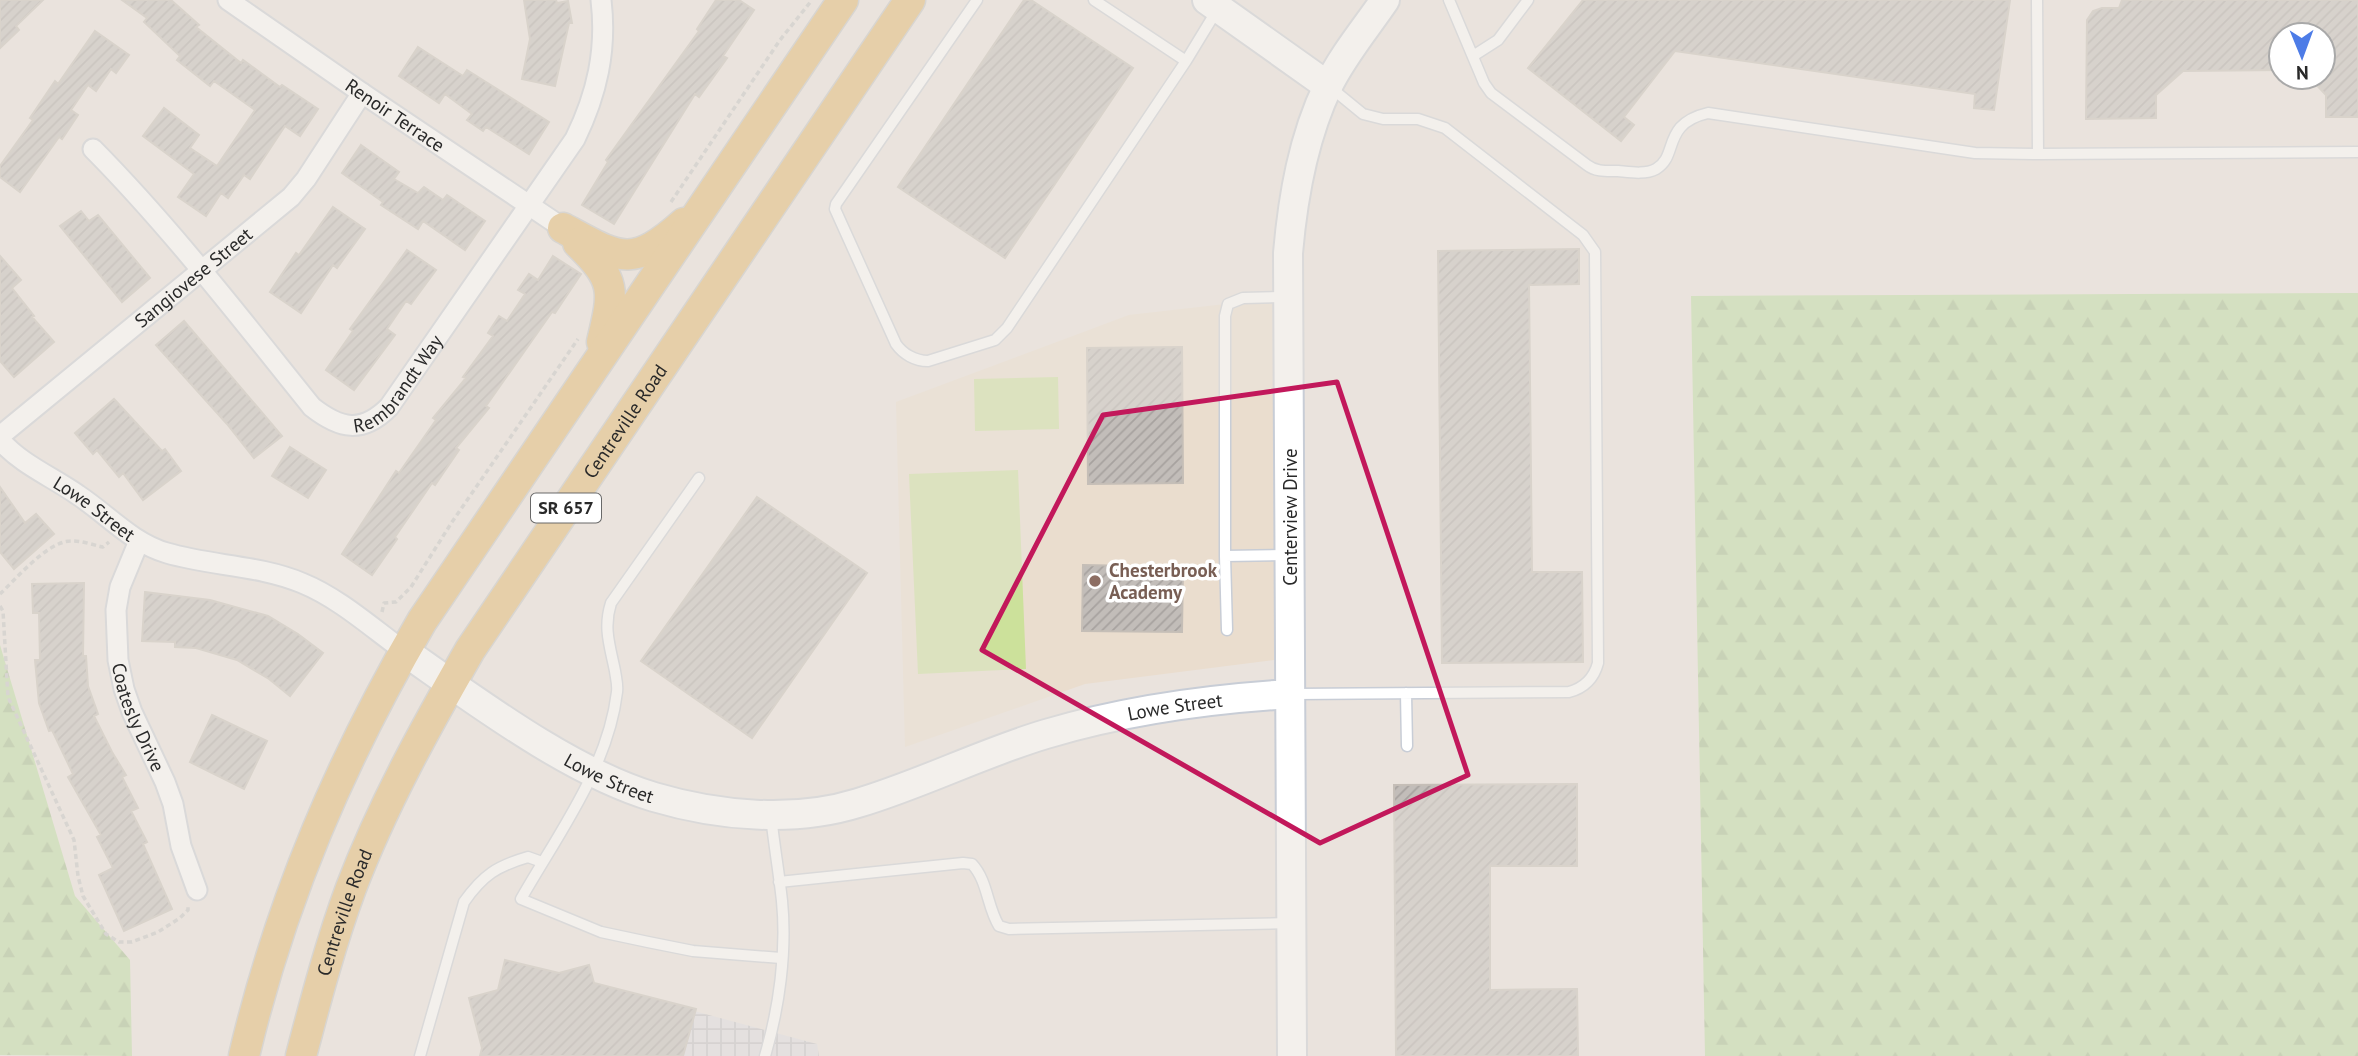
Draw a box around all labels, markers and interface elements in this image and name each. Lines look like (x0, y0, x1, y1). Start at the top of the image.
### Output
north arrow (2267, 21, 2337, 91)
text: N (2296, 61, 2309, 85)
street label: Renoir Terrace (341, 73, 449, 157)
street label: Sangiovese Street (130, 222, 257, 333)
street label: Rembrandt Way (351, 330, 448, 438)
street label: Centreville Road (578, 359, 672, 483)
street label: Centerview Drive (1278, 448, 1302, 586)
street label: Lowe Street (49, 470, 140, 547)
road number: SR 657 (531, 494, 601, 522)
place label: Chesterbrook Academy (1109, 558, 1218, 604)
marker: Chesterbrook Academy (1087, 573, 1103, 589)
street label: Coatesly Drive (107, 661, 170, 775)
street label: Lowe Street (1125, 688, 1224, 726)
street label: Lowe Street (560, 748, 657, 808)
street label: Centreville Road (311, 845, 377, 979)

